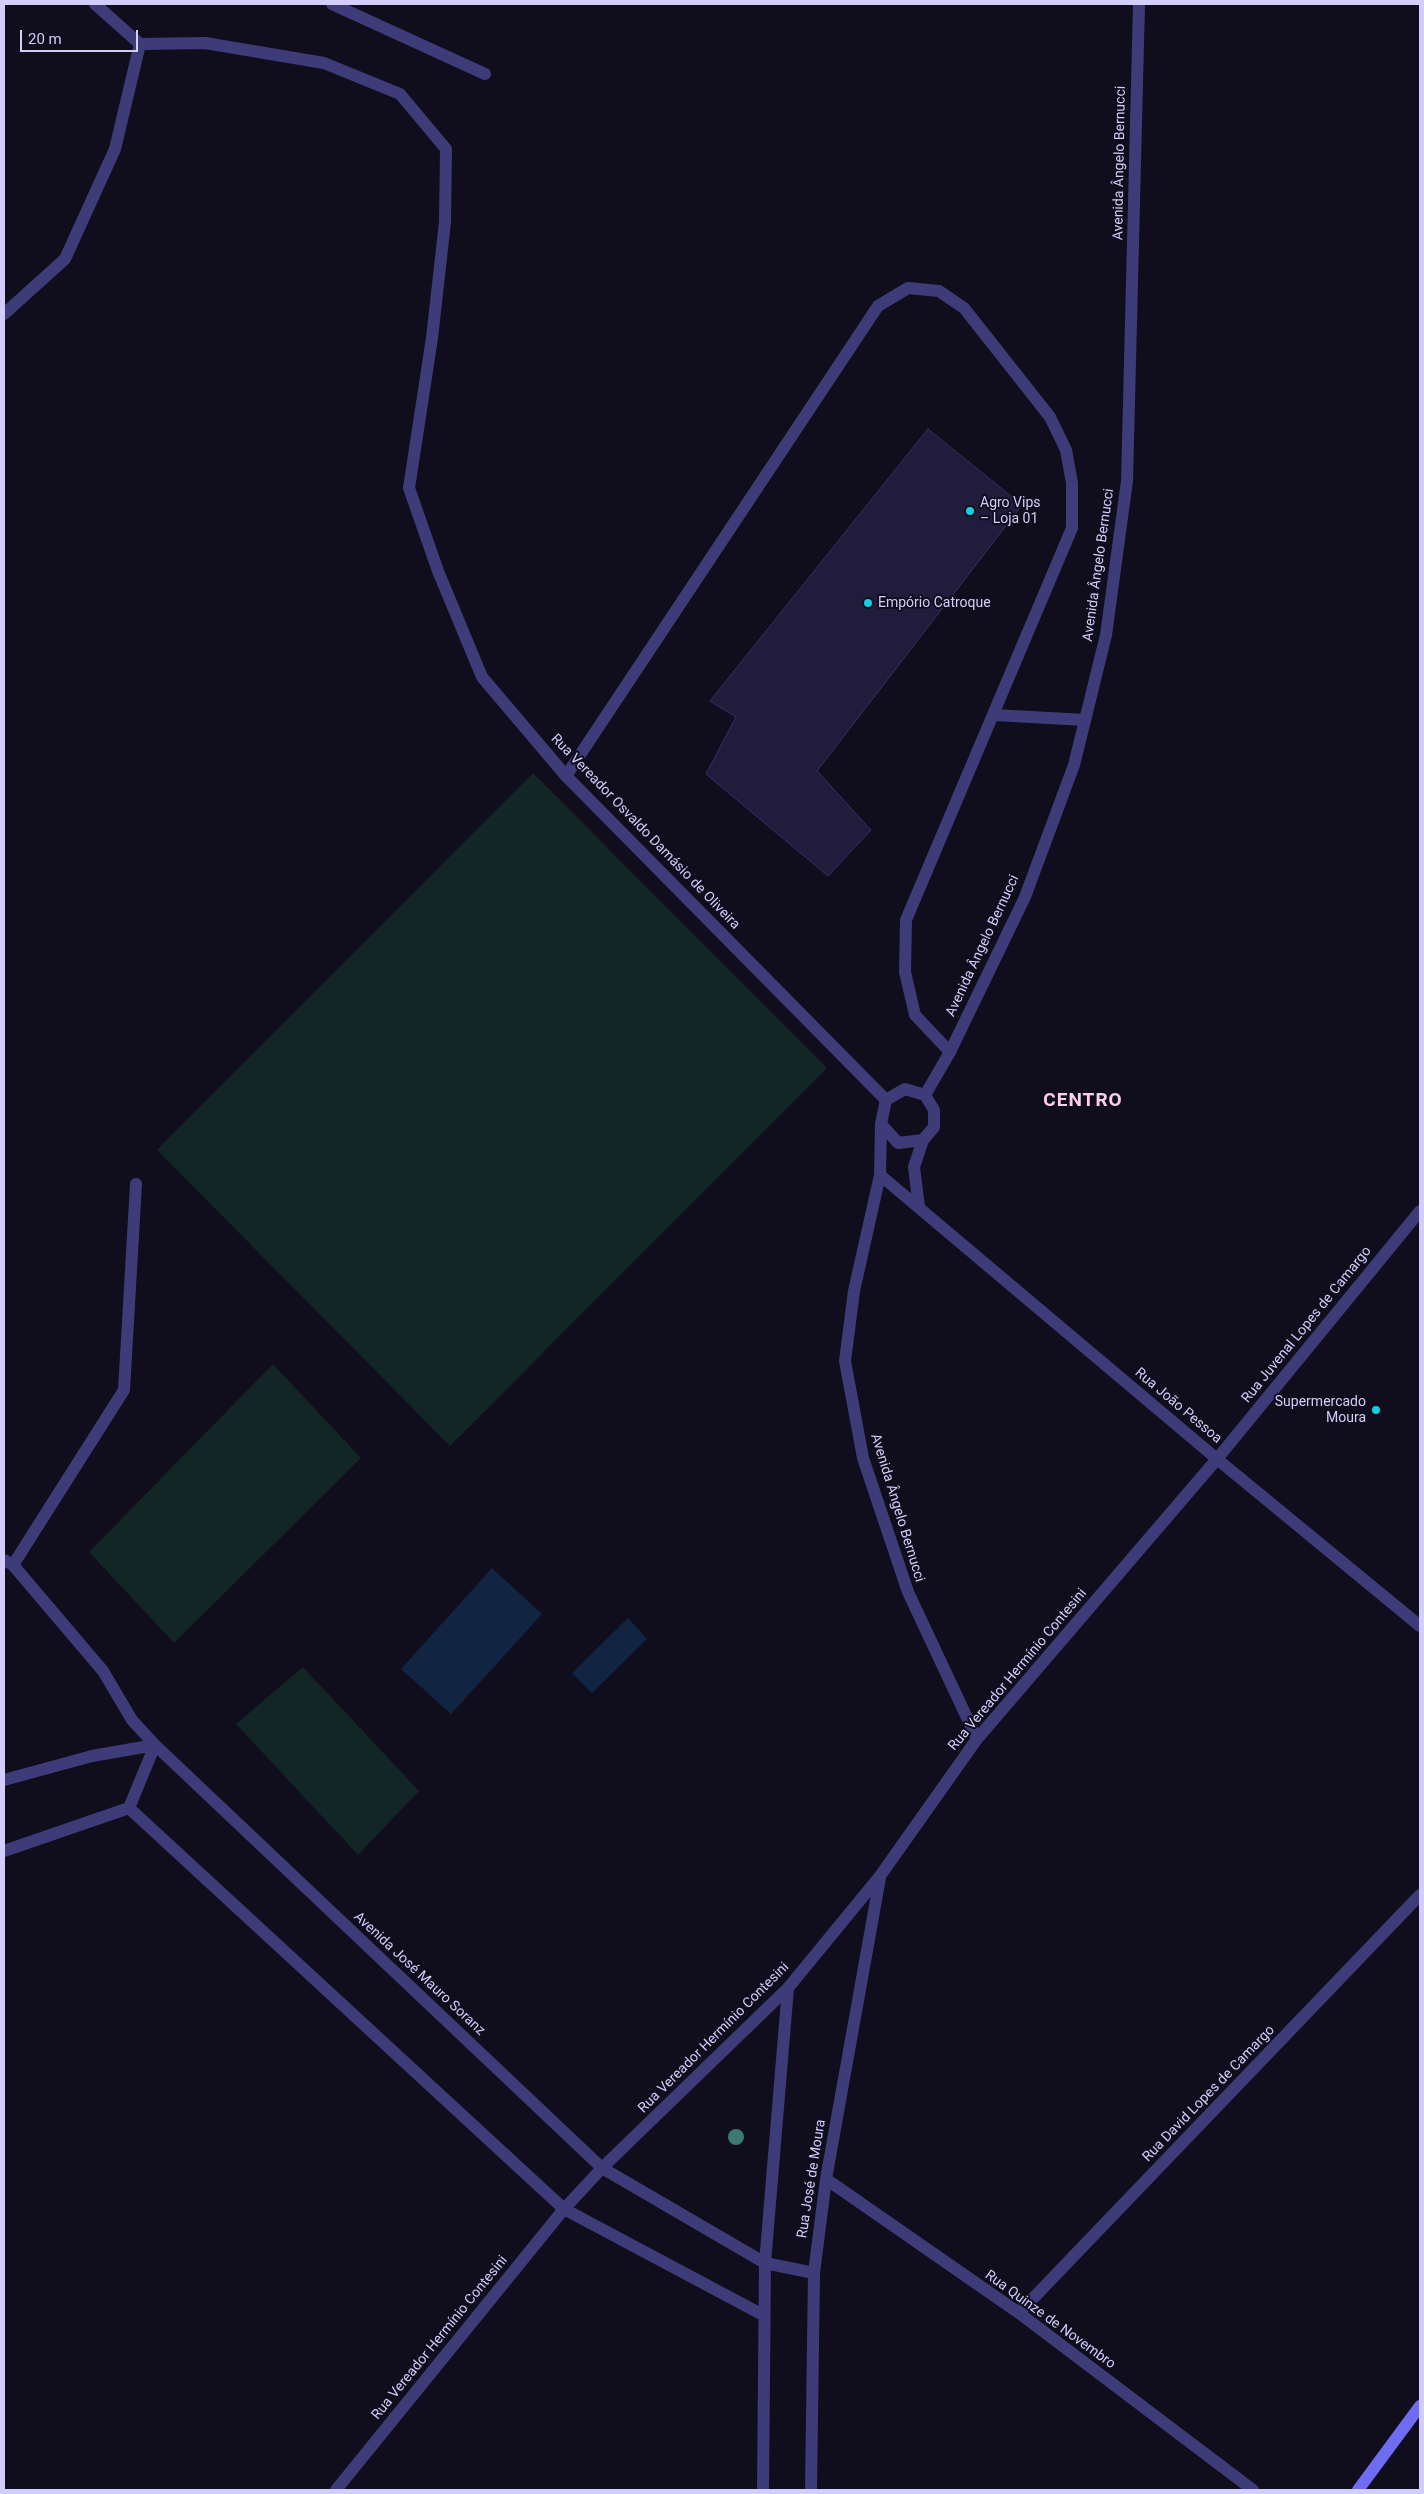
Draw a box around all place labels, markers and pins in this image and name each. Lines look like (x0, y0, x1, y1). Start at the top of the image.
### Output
place label: Agro Vips – Loja 01 (980, 495, 1040, 528)
marker: Agro Vips – Loja 01 (964, 505, 976, 517)
place label: Empório Catroque (878, 595, 991, 611)
marker: Empório Catroque (862, 597, 874, 609)
place label: Supermercado Moura (1275, 1394, 1366, 1426)
marker: Supermercado Moura (1370, 1404, 1382, 1416)

